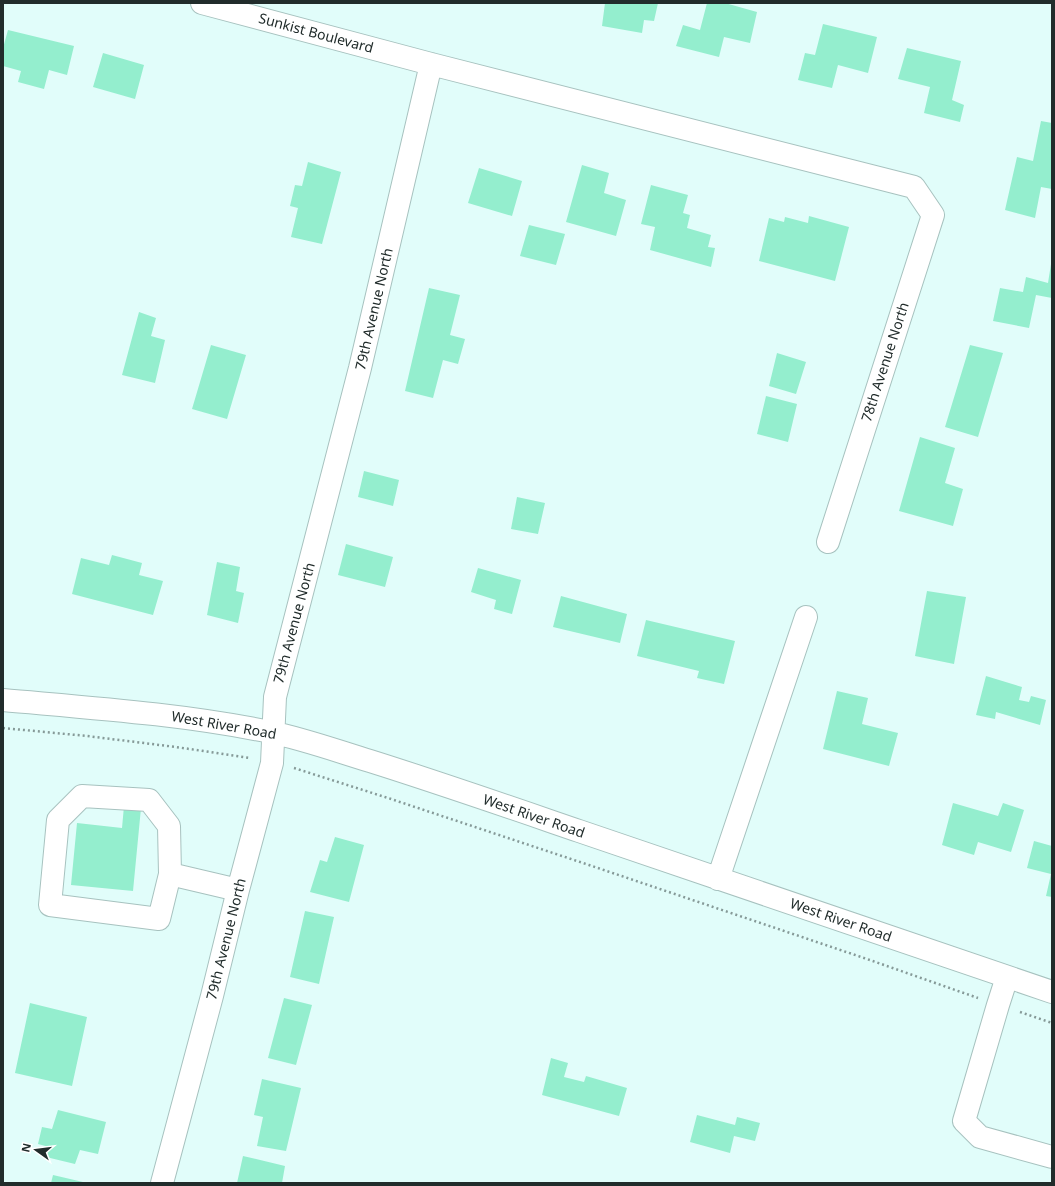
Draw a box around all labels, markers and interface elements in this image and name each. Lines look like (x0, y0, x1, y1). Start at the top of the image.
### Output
street label: Sunkist Boulevard (257, 8, 376, 57)
street label: 79th Avenue North (350, 246, 397, 372)
street label: 78th Avenue North (856, 300, 913, 424)
street label: 79th Avenue North (268, 560, 319, 686)
street label: West River Road (170, 706, 278, 743)
street label: West River Road (481, 789, 588, 842)
street label: 79th Avenue North (201, 876, 250, 1002)
street label: West River Road (788, 893, 895, 946)
north arrow (16, 1130, 56, 1170)
text: N (17, 1141, 34, 1154)

